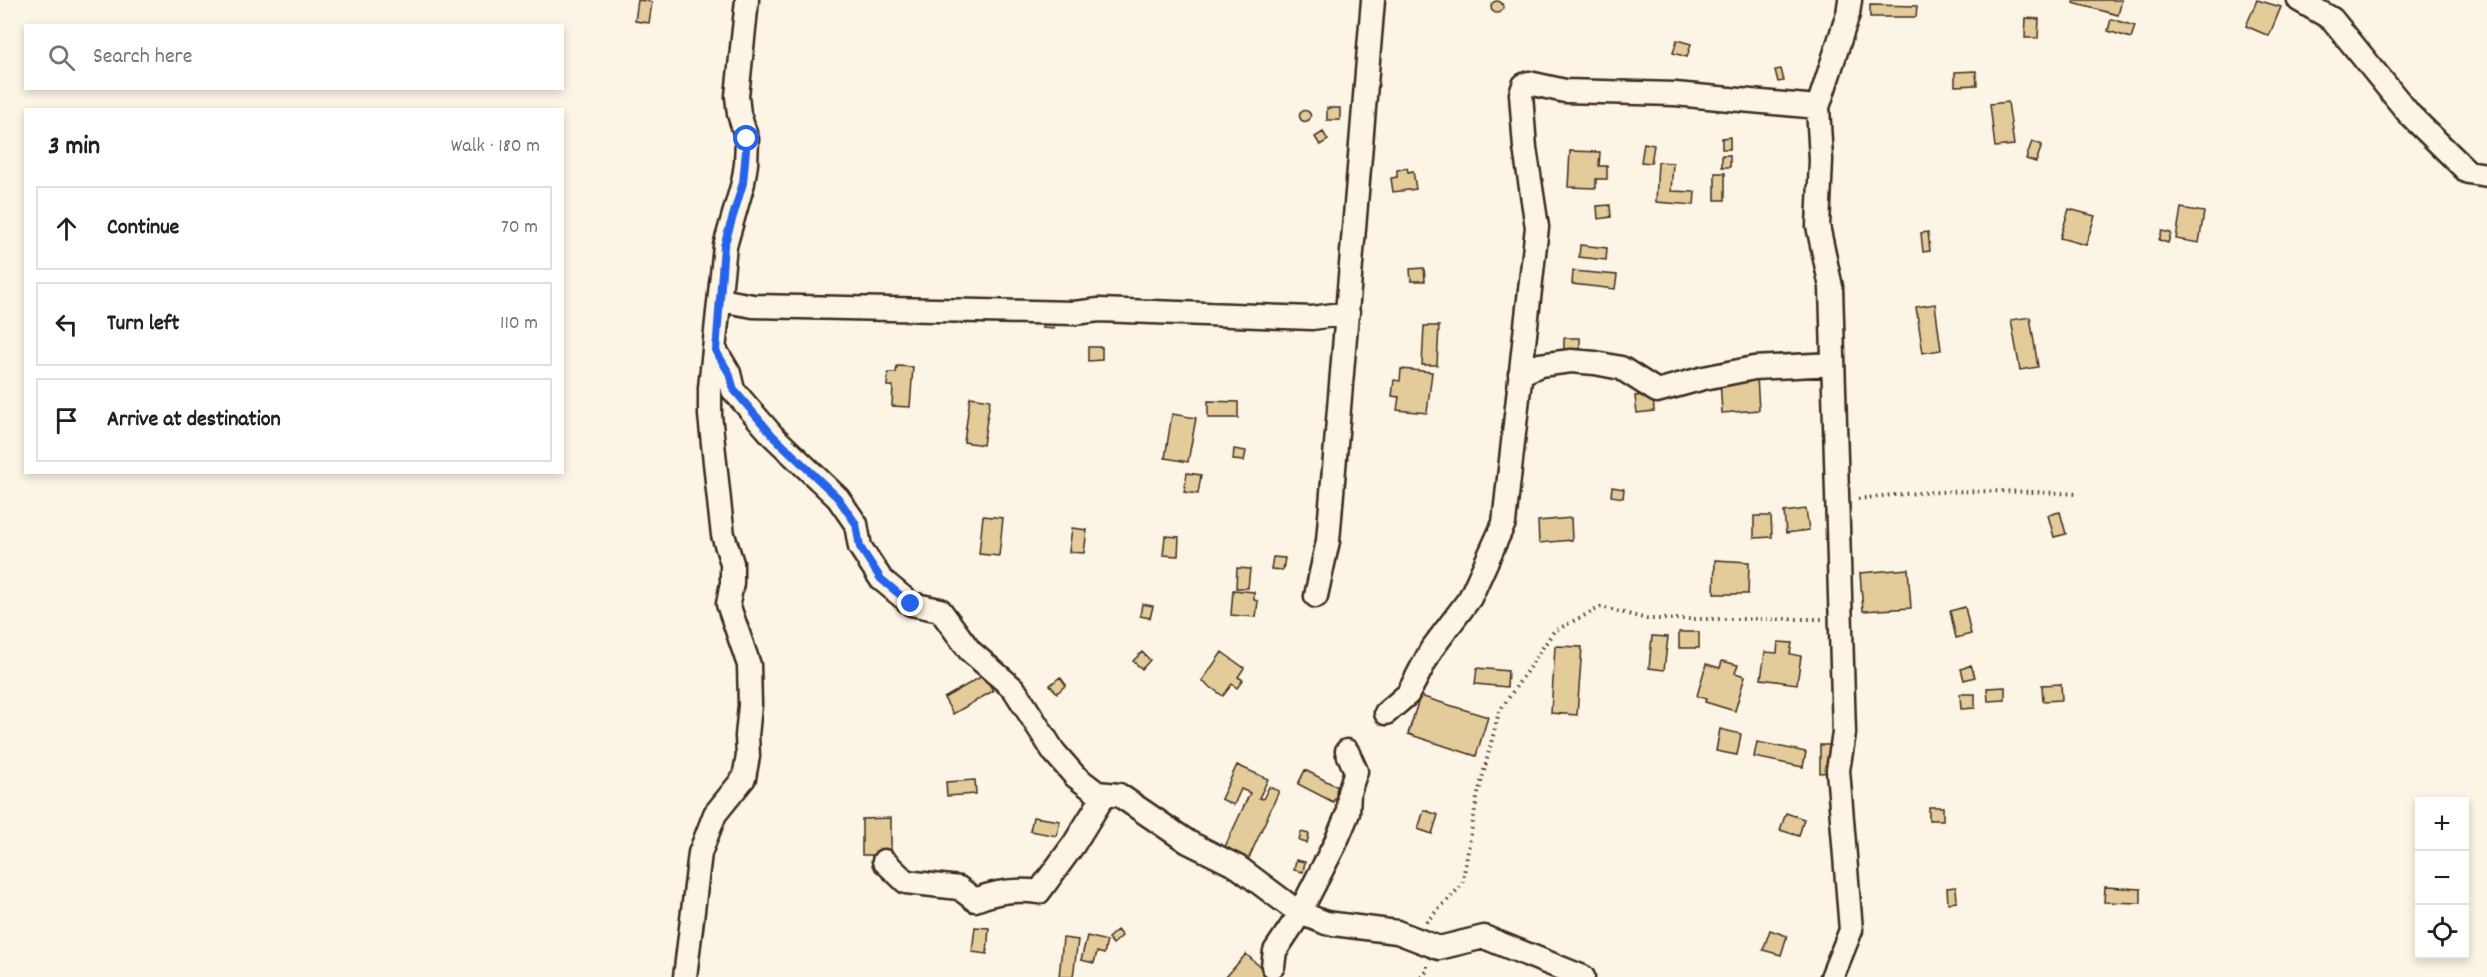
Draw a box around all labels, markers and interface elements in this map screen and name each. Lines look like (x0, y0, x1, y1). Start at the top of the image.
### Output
search box (24, 24, 564, 90)
icon: search (45, 41, 78, 74)
text: Search here (93, 42, 192, 73)
route start (733, 125, 759, 151)
text: 3 min (48, 129, 100, 166)
text: Walk · 180 m (451, 133, 540, 161)
icon: ahead (50, 212, 83, 245)
text: Continue (107, 213, 179, 244)
text: 70 m (501, 214, 538, 242)
icon: left (50, 308, 83, 341)
text: Turn left (107, 309, 179, 340)
text: 110 m (500, 310, 538, 338)
icon: arrive (50, 404, 83, 437)
text: Arrive at destination (107, 405, 281, 436)
route end (897, 590, 923, 616)
map controls (2415, 797, 2469, 959)
button: + (2415, 797, 2469, 851)
button: − (2415, 851, 2469, 905)
button: locate (2415, 905, 2469, 959)

